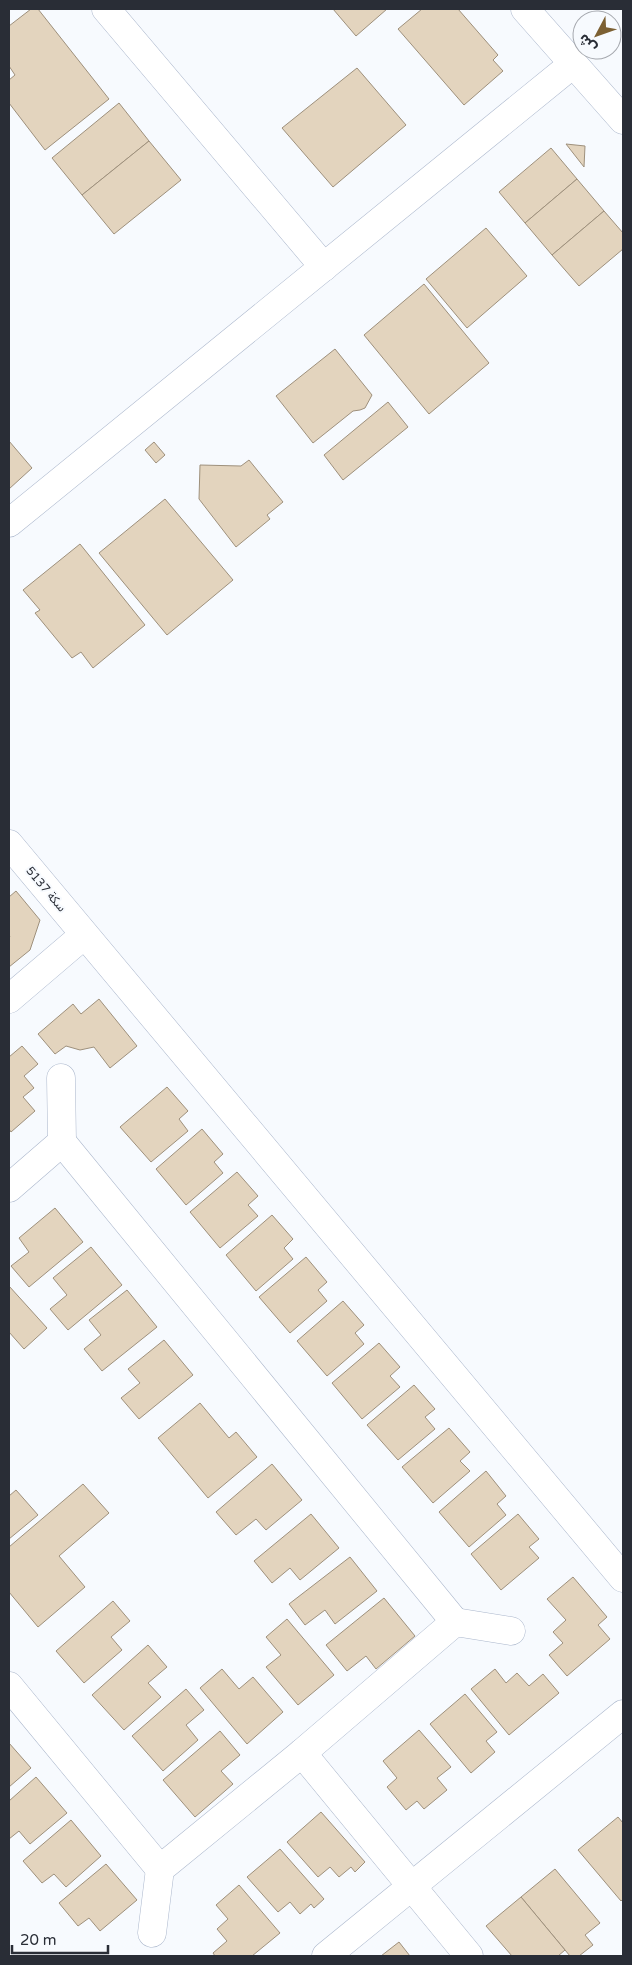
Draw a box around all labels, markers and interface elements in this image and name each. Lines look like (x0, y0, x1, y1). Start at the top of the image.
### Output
north arrow (572, 10, 622, 60)
text: ش (575, 30, 600, 56)
street label: سكة 5137 (23, 864, 69, 914)
scale bar (12, 1922, 109, 1954)
text: 20 m (20, 1931, 57, 1949)

